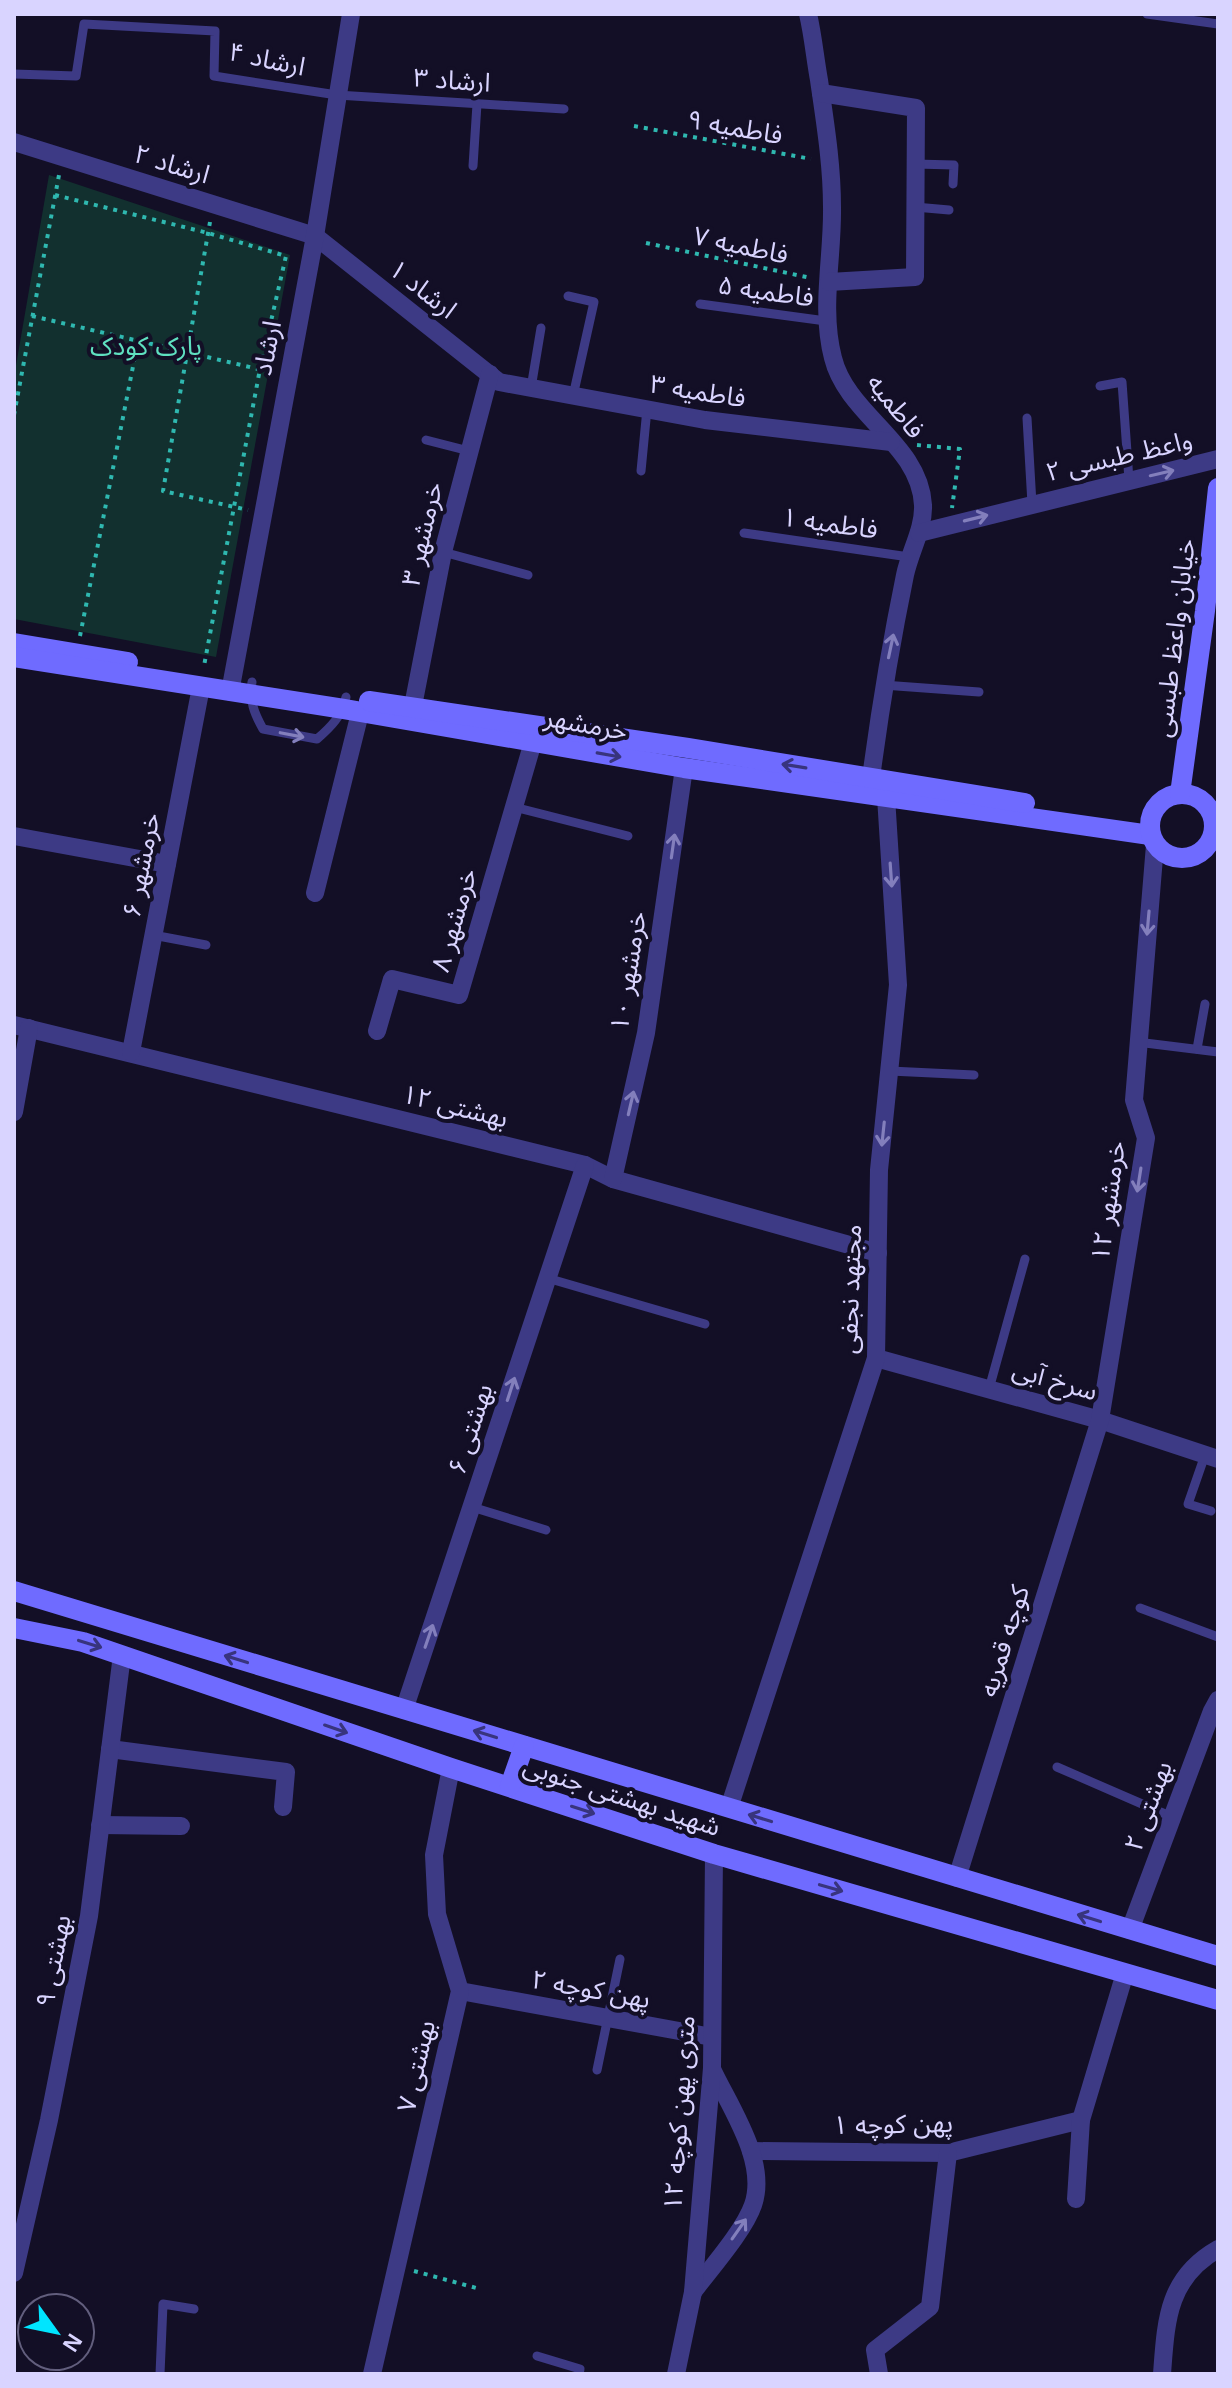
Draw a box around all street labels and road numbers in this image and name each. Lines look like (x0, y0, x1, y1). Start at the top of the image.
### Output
street label: ارشاد ۴ (226, 36, 308, 82)
street label: ارشاد ۳ (412, 62, 492, 98)
street label: فاطمیه ۹ (685, 104, 785, 150)
street label: ارشاد ۲ (131, 138, 213, 190)
street label: فاطمیه ۷ (691, 220, 791, 270)
street label: ارشاد ۱ (383, 253, 463, 325)
street label: فاطمیه ۵ (716, 269, 816, 313)
street label: ارشاد (247, 318, 287, 378)
street label: فاطمیه (861, 368, 931, 444)
street label: فاطمیه ۳ (648, 369, 748, 413)
street label: واعظ طبسی ۲ (1043, 425, 1195, 487)
street label: خرمشهر ۳ (395, 479, 449, 589)
street label: فاطمیه ۱ (780, 501, 880, 545)
street label: خیابان واعظ طبسی (1147, 537, 1201, 739)
street label: خرمشهر (541, 702, 630, 746)
street label: خرمشهر ۶ (116, 810, 166, 920)
street label: خرمشهر ۸ (425, 865, 483, 975)
street label: خرمشهر ۱۰ (604, 909, 652, 1033)
street label: بهشتی ۱۲ (399, 1078, 511, 1134)
street label: خرمشهر ۱۲ (1085, 1139, 1131, 1263)
street label: مجتهد نجفی (833, 1224, 867, 1354)
street label: سرخ آبی (1008, 1354, 1101, 1410)
street label: بهشتی ۶ (441, 1380, 499, 1478)
street label: کوچه قمریه (973, 1581, 1037, 1701)
street label: شهید بهشتی جنوبی (520, 1750, 724, 1842)
street label: بهشتی ۲ (1118, 1757, 1178, 1855)
street label: بهشتی ۹ (29, 1912, 77, 2010)
street label: پهن کوچه ۲ (529, 1964, 653, 2016)
street label: ۱۲ متری پهن کوچه (657, 2014, 703, 2212)
street label: بهشتی ۷ (391, 2017, 441, 2115)
street label: پهن کوچه ۱ (833, 2108, 953, 2142)

